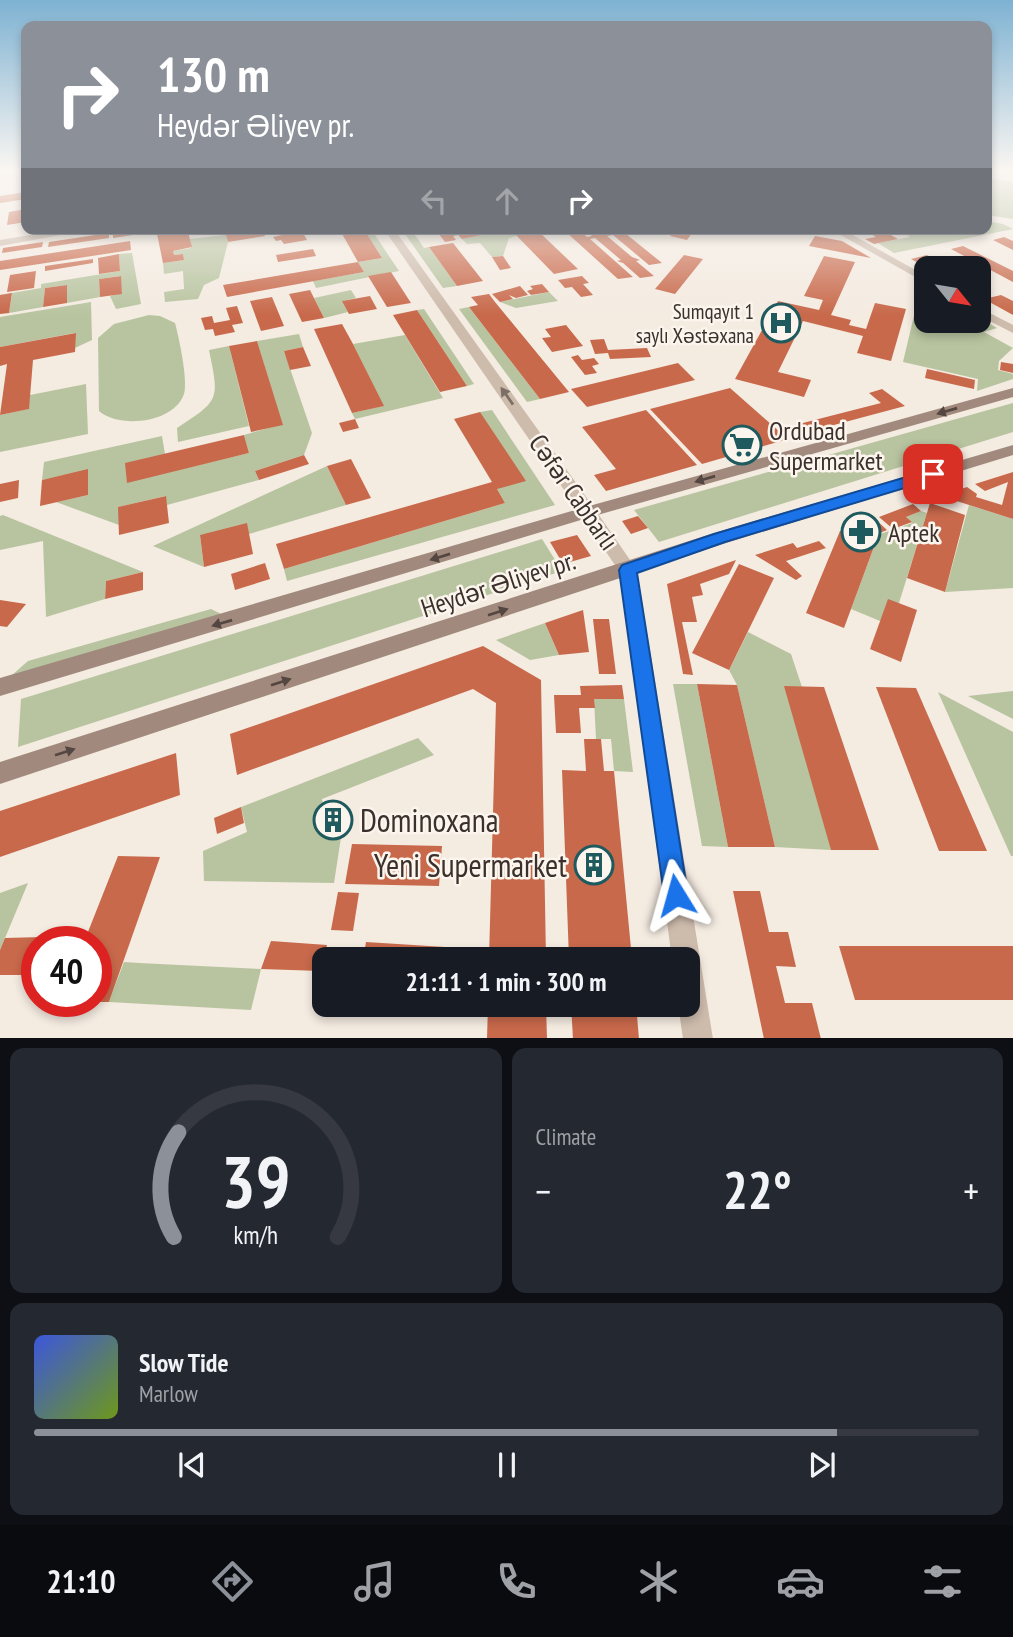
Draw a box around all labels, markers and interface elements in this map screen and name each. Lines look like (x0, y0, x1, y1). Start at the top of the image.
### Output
text: 130 m (157, 42, 270, 106)
icon: right (42, 49, 133, 140)
text: Heydər Əliyev pr. (157, 104, 354, 146)
icon: left (415, 182, 453, 220)
icon: ahead (488, 182, 526, 220)
icon: right (561, 182, 599, 220)
north arrow (914, 256, 990, 332)
map controls (914, 256, 991, 333)
place label: Sumqayıt 1 saylı Xəstəxana (636, 298, 754, 349)
hospital icon: Sumqayıt 1 saylı Xəstəxana (760, 302, 802, 344)
one-way arrow (500, 387, 514, 405)
one-way arrow (936, 406, 958, 417)
place label: Ordubad Supermarket (769, 414, 883, 477)
supermarket icon: Ordubad Supermarket (721, 424, 763, 466)
street label: Cəfər Cabbarlı (522, 428, 626, 556)
pin (903, 444, 963, 504)
icon: arrive (914, 455, 952, 493)
one-way arrow (694, 474, 716, 485)
pharmacy icon: Aptek (840, 511, 882, 553)
place label: Aptek (888, 516, 939, 549)
street label: Heydər Əliyev pr. (417, 544, 579, 624)
one-way arrow (429, 553, 450, 563)
one-way arrow (488, 606, 509, 617)
one-way arrow (211, 618, 232, 628)
one-way arrow (271, 676, 292, 687)
one-way arrow (55, 746, 76, 757)
building icon: Dominoxana (312, 799, 354, 841)
place label: Dominoxana (360, 799, 499, 841)
place label: Yeni Supermarket (374, 844, 567, 886)
building icon: Yeni Supermarket (573, 844, 615, 886)
position arrow (639, 858, 713, 932)
speed limit sign: 40 (21, 926, 112, 1017)
text: 21:11 · 1 min · 300 m (406, 965, 606, 998)
text: Climate (536, 1122, 596, 1151)
text: 39 (221, 1133, 291, 1227)
text: 22° (723, 1156, 792, 1223)
text: − (536, 1166, 551, 1215)
text: + (963, 1166, 979, 1215)
text: km/h (234, 1218, 278, 1250)
text: Slow Tide (139, 1346, 229, 1379)
text: Marlow (139, 1379, 198, 1408)
icon: previous (173, 1446, 211, 1484)
icon: pause (488, 1446, 526, 1484)
icon: next (803, 1446, 841, 1484)
icon: directions (208, 1557, 257, 1606)
icon: music (350, 1557, 399, 1606)
icon: phone (492, 1557, 541, 1606)
icon: climate (634, 1557, 683, 1606)
icon: car (776, 1557, 825, 1606)
icon: filters (918, 1557, 967, 1606)
text: 21:10 (46, 1560, 116, 1602)

